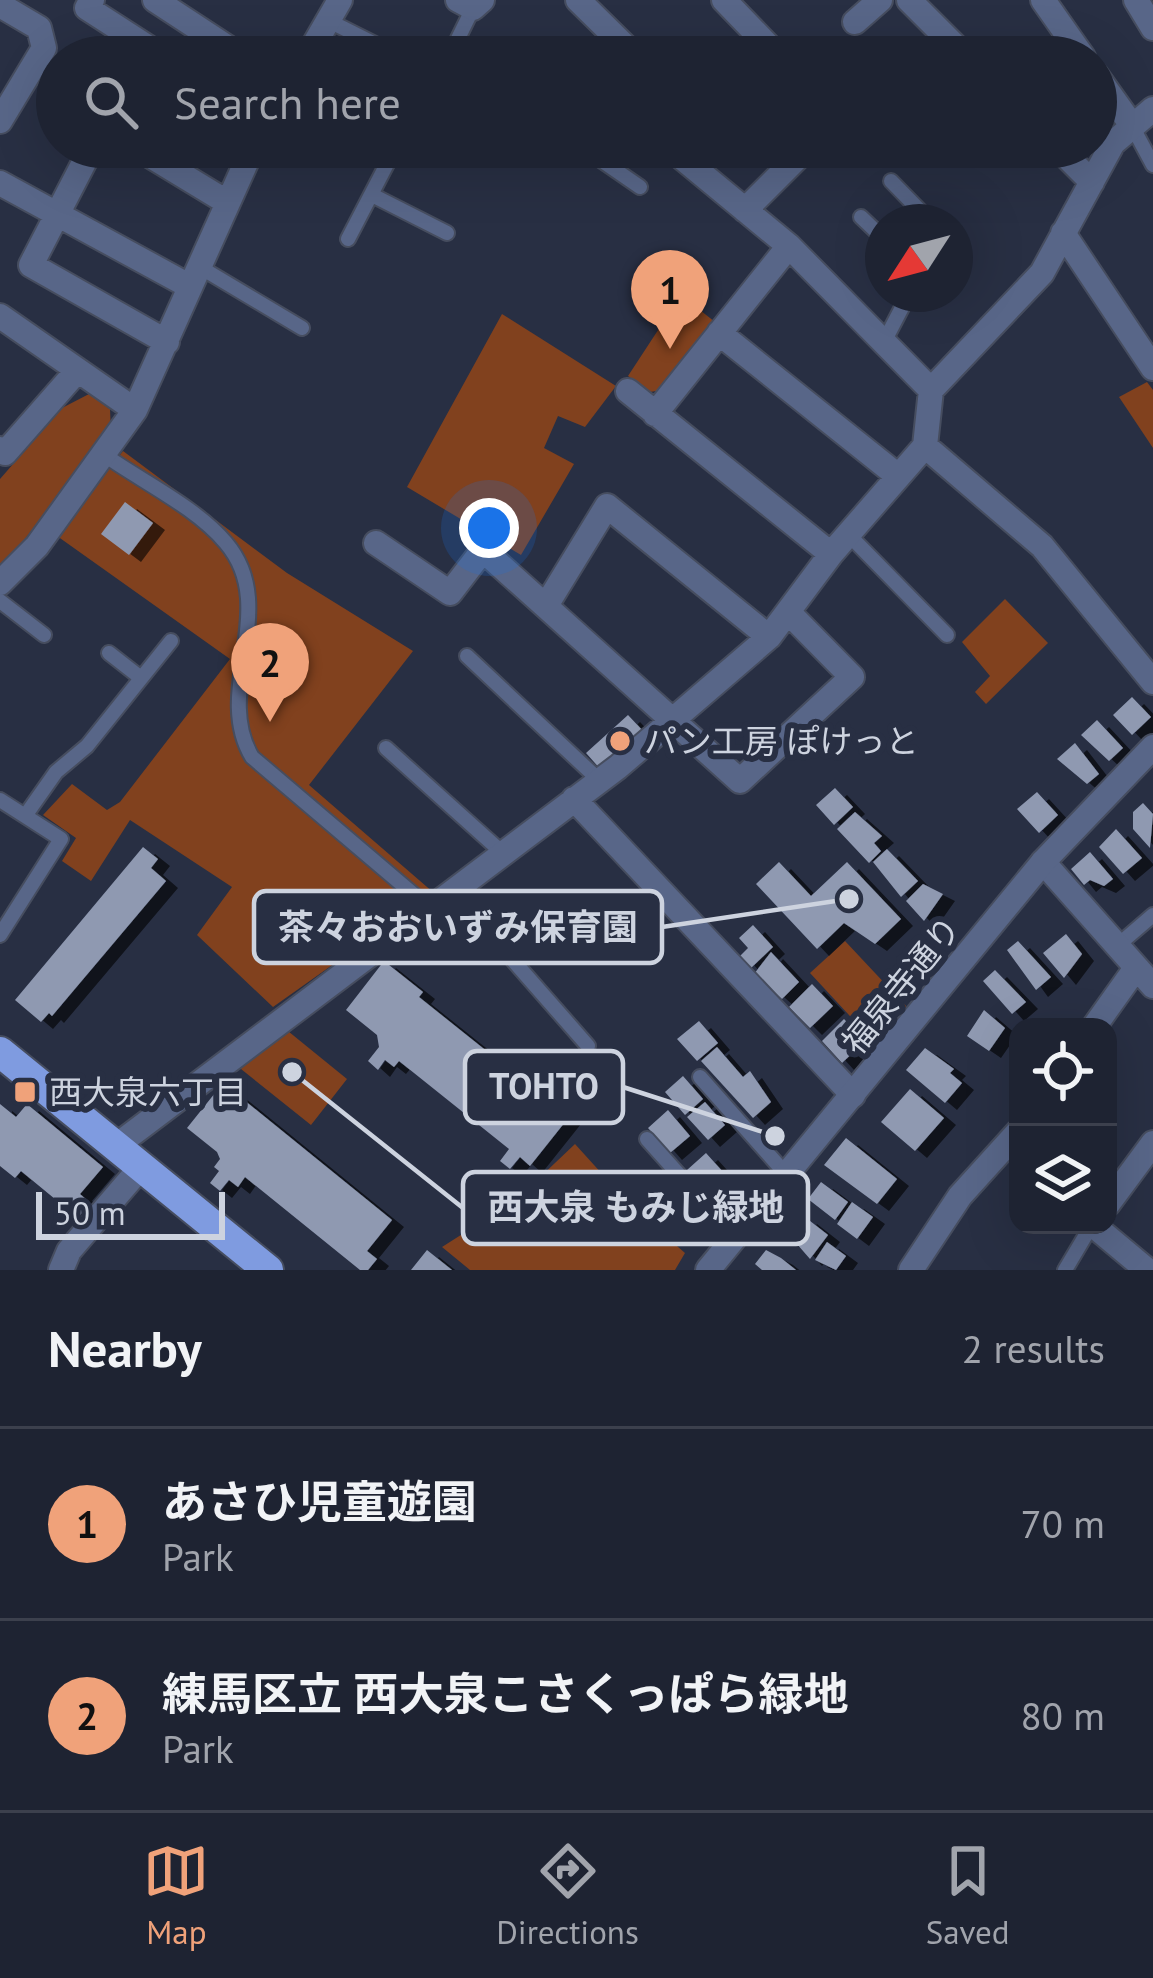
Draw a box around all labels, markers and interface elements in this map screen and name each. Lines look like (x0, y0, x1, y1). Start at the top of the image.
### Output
search box (36, 36, 1117, 168)
icon: search (78, 69, 144, 135)
text: Search here (174, 73, 401, 131)
north arrow (865, 204, 973, 312)
pin: 1 (631, 250, 709, 349)
your location (459, 498, 519, 558)
pin: 2 (231, 623, 309, 722)
place label: パン工房 ぽけっと (644, 719, 918, 762)
marker: パン工房 ぽけっと (607, 728, 633, 754)
callout: 茶々おおいずみ保育園 (254, 891, 662, 963)
text: 茶々おおいずみ保育園 (278, 903, 638, 950)
street label: 福泉寺通り (832, 907, 969, 1062)
map controls (1009, 1018, 1117, 1234)
button: locate (1009, 1018, 1117, 1126)
callout: TOHTO (465, 1051, 623, 1123)
text: TOHTO (489, 1062, 599, 1109)
place label: 西大泉六丁目 (49, 1070, 247, 1113)
marker: 西大泉六丁目 (12, 1079, 38, 1105)
button: layers (1009, 1126, 1117, 1234)
callout: 西大泉 もみじ緑地 (463, 1172, 808, 1244)
text: 西大泉 もみじ緑地 (487, 1183, 785, 1230)
scale bar (36, 1186, 225, 1239)
text: 50 m (54, 1191, 126, 1234)
text: Nearby (48, 1315, 202, 1381)
text: 2 results (962, 1323, 1105, 1374)
text: あさひ児童遊園 (162, 1472, 477, 1530)
text: 1 (76, 1498, 98, 1549)
text: 70 m (1020, 1498, 1105, 1549)
text: Park (162, 1531, 234, 1582)
text: 練馬区立 西大泉こさくっぱら緑地 (162, 1664, 848, 1722)
text: 2 (76, 1690, 98, 1741)
text: 80 m (1020, 1690, 1105, 1741)
text: Park (162, 1723, 234, 1774)
tab: Map (143, 1838, 209, 1953)
tab: Directions (496, 1838, 639, 1953)
tab: Saved (926, 1838, 1010, 1953)

